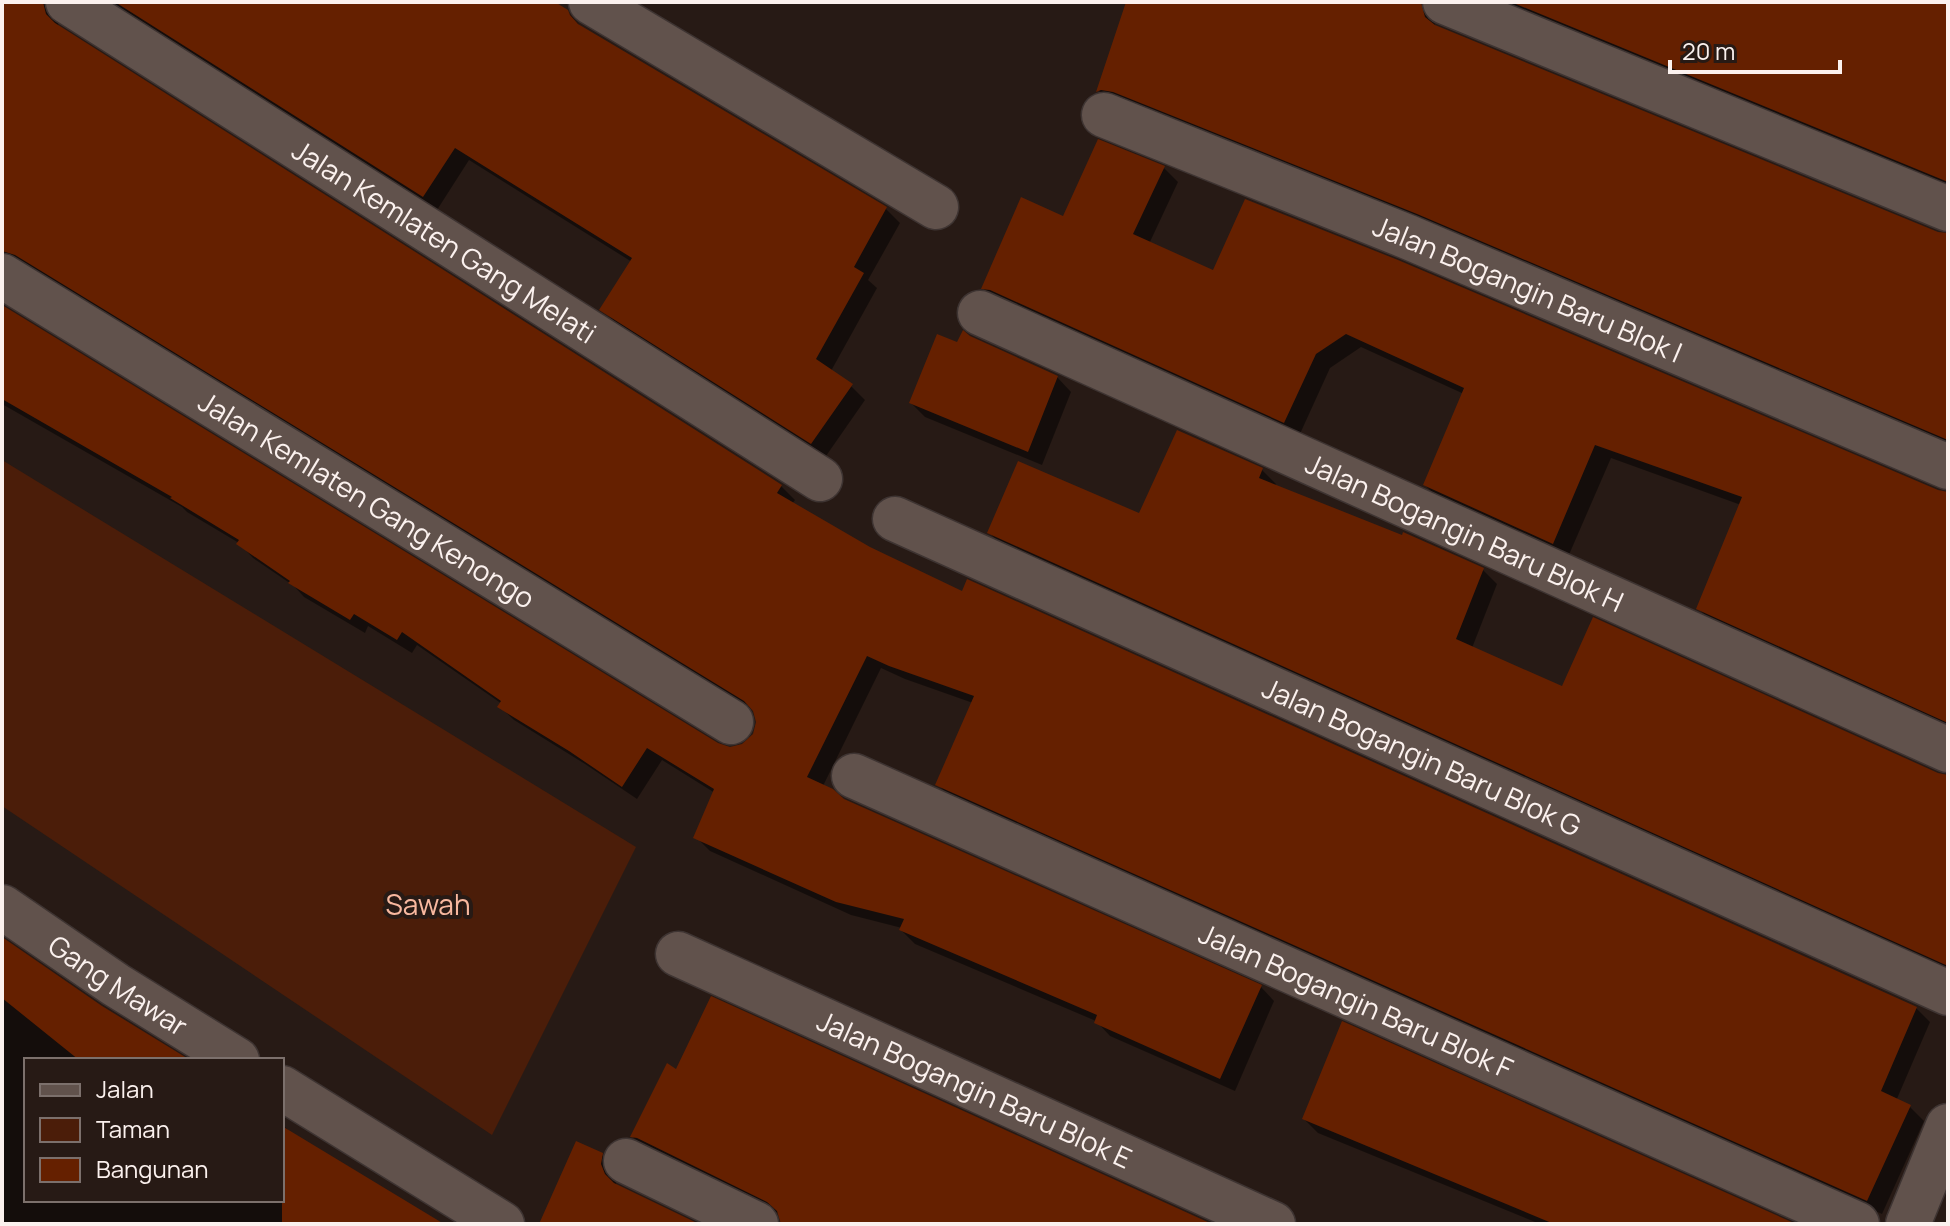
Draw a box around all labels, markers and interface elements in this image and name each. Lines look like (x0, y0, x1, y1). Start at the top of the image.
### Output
scale bar (1670, 24, 1840, 74)
text: 20 m (1682, 34, 1735, 67)
street label: Jalan Kemlaten Gang Melati (285, 130, 604, 351)
street label: Jalan Bogangin Baru Blok I (1368, 206, 1688, 371)
street label: Jalan Kemlaten Gang Kenongo (192, 382, 542, 617)
street label: Jalan Bogangin Baru Blok H (1300, 444, 1630, 620)
street label: Jalan Bogangin Baru Blok G (1257, 668, 1587, 844)
park label: Sawah (385, 885, 471, 923)
street label: Jalan Bogangin Baru Blok F (1193, 914, 1519, 1087)
street label: Gang Mawar (41, 925, 195, 1044)
street label: Jalan Bogangin Baru Blok E (811, 1001, 1138, 1177)
legend (24, 1058, 284, 1202)
text: Jalan (96, 1072, 154, 1105)
text: Taman (96, 1112, 170, 1145)
text: Bangunan (96, 1152, 209, 1185)

